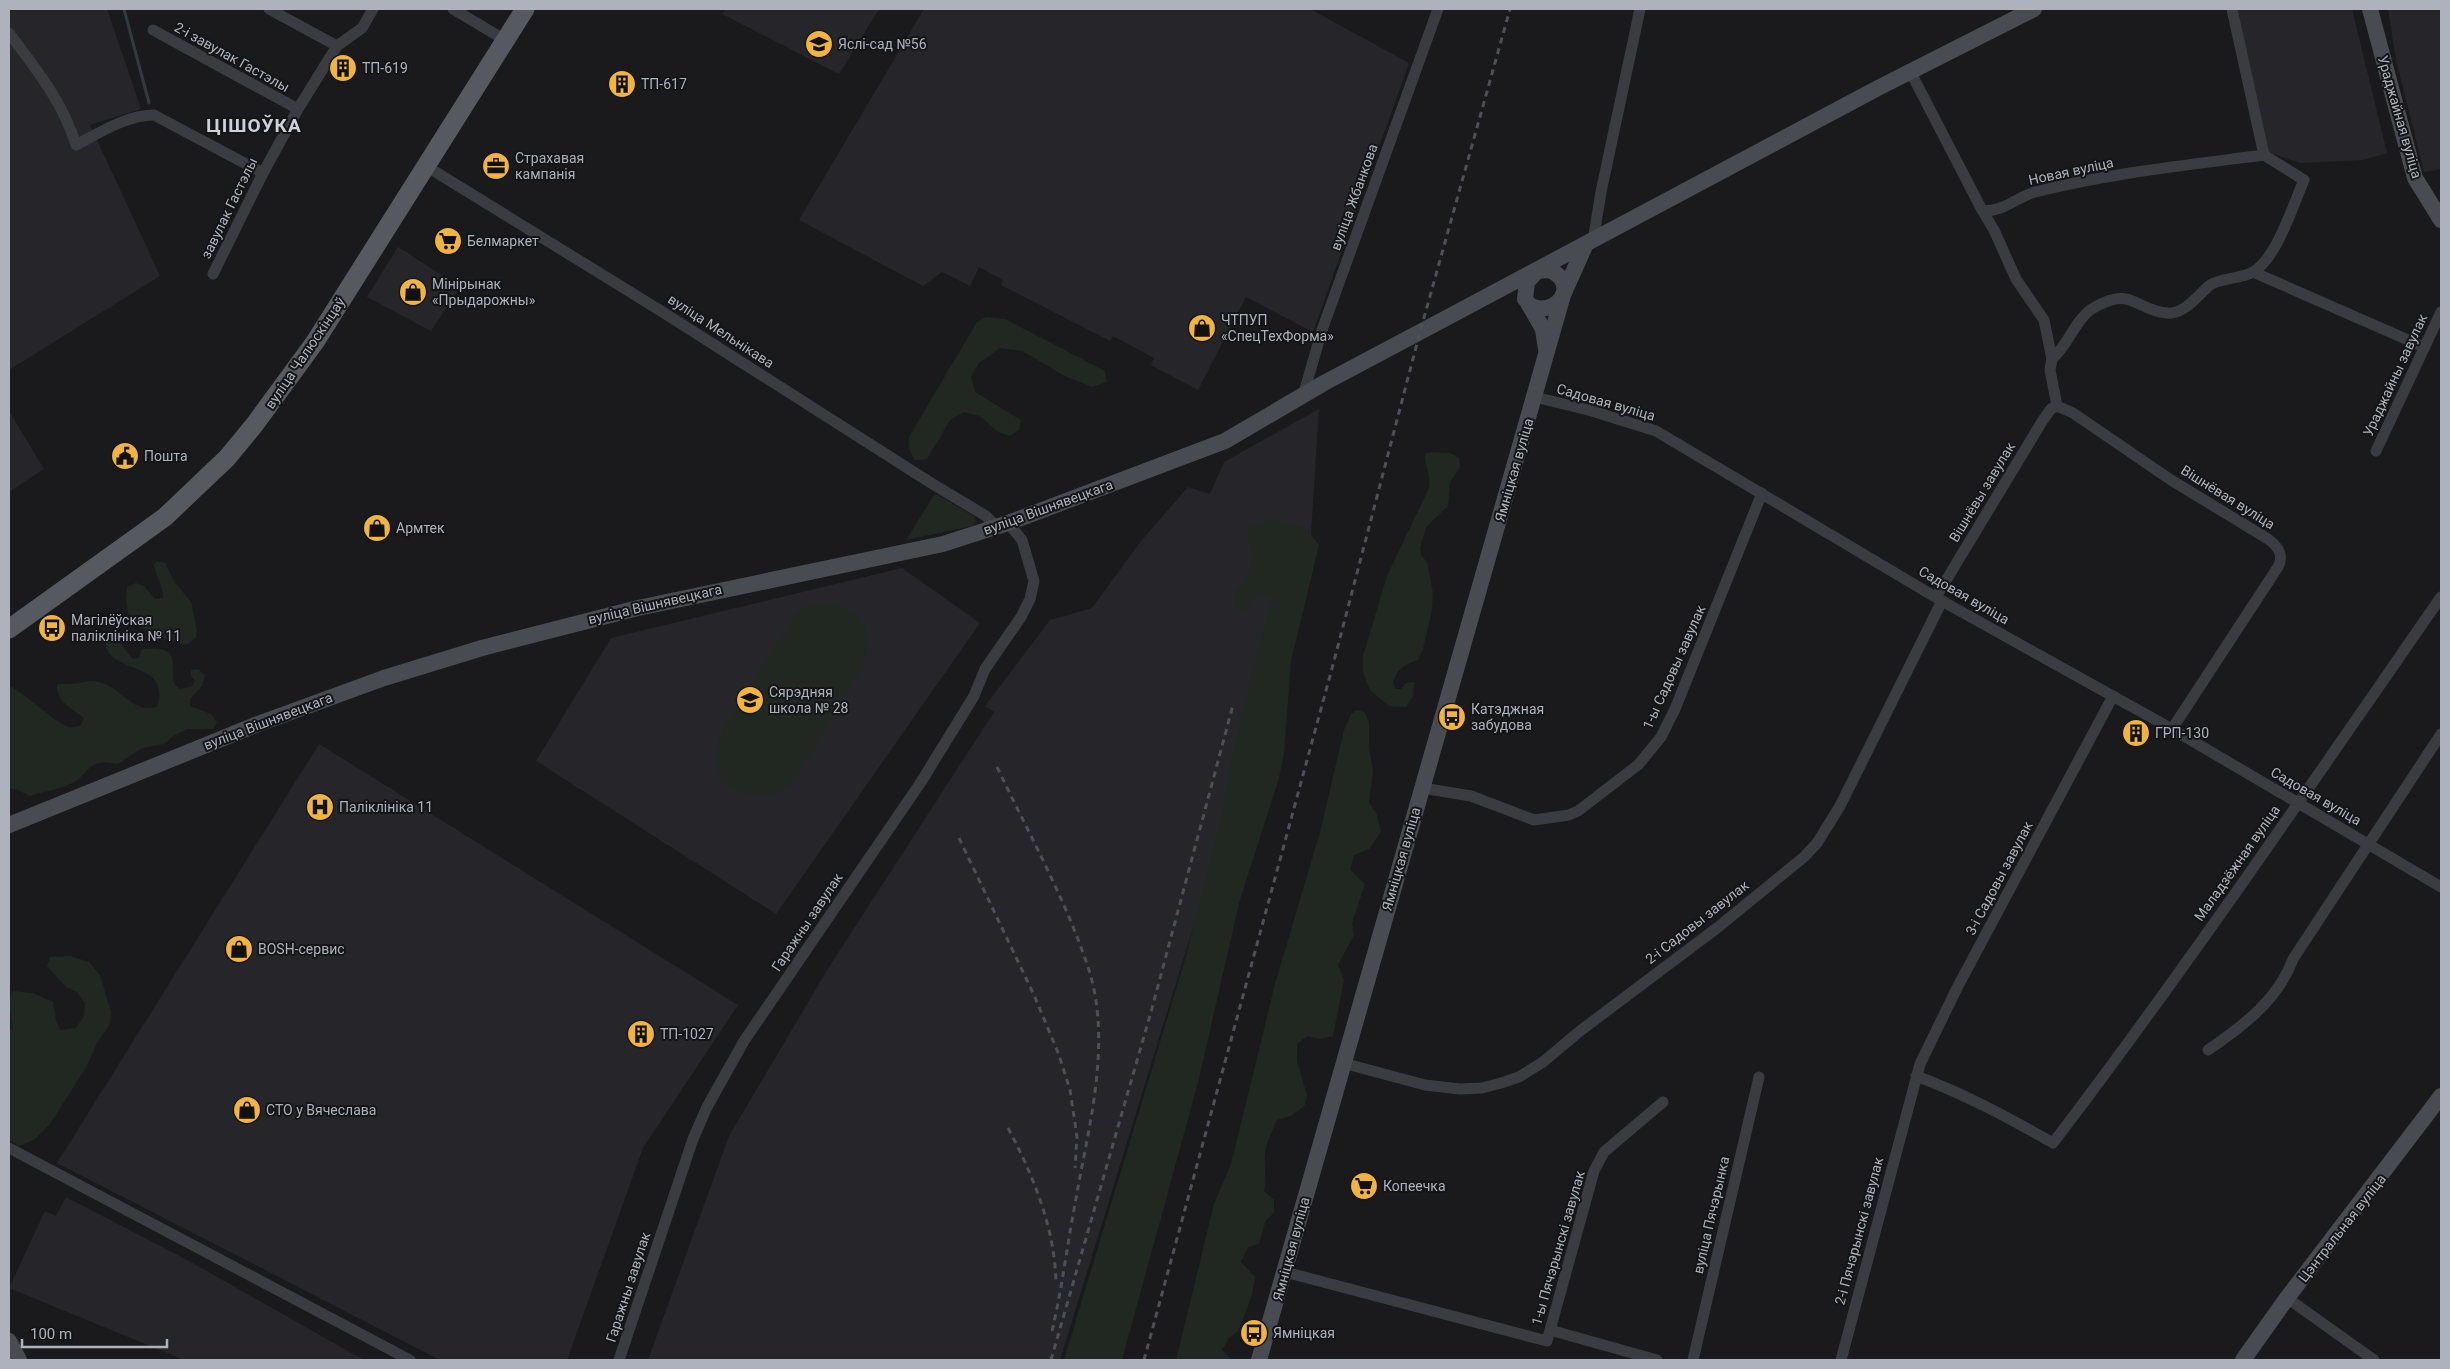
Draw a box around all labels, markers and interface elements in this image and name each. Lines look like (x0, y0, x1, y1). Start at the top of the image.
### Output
street label: 2-і завулак Гастэлы (172, 19, 292, 95)
school or university icon: Яслі-сад №56 (804, 29, 834, 59)
place label: Яслі-сад №56 (838, 36, 927, 52)
building icon: ТП-619 (328, 53, 358, 83)
street label: Ураджайная вуліца (2375, 54, 2425, 180)
place label: ТП-619 (362, 60, 408, 76)
building icon: ТП-617 (607, 69, 637, 99)
place label: ТП-617 (641, 76, 687, 92)
district label: ЦІШОЎКА (206, 114, 302, 137)
street label: вуліца Жбанкова (1327, 142, 1381, 252)
place label: Страхавая кампанія (515, 150, 584, 182)
office icon: Страхавая кампанія (481, 151, 511, 181)
street label: Новая вуліца (2027, 154, 2115, 188)
street label: завулак Гастэлы (198, 155, 260, 261)
supermarket icon: Белмаркет (433, 226, 463, 256)
place label: Белмаркет (467, 233, 539, 249)
place label: Мінірынак «Прыдарожны» (432, 276, 536, 308)
shop icon: Мінірынак «Прыдарожны» (398, 277, 428, 307)
street label: вуліца Мельнікава (665, 291, 777, 371)
street label: вуліца Чалюскінцаў (262, 294, 348, 412)
street label: Ураджайны завулак (2360, 311, 2431, 439)
place label: ЧТПУП «СпецТехФорма» (1221, 312, 1334, 344)
shop icon: ЧТПУП «СпецТехФорма» (1187, 313, 1217, 343)
street label: Садовая вуліца (1555, 380, 1657, 424)
street label: Ямніцкая вуліца (1492, 416, 1536, 524)
street label: Вішнёвы завулак (1946, 439, 2018, 545)
public building icon: Пошта (110, 441, 140, 471)
place label: Пошта (144, 448, 188, 464)
street label: Вішнёвая вуліца (2178, 462, 2278, 532)
street label: вуліца Вішнявецкага (981, 476, 1115, 538)
shop icon: Армтек (362, 513, 392, 543)
place label: Армтек (396, 520, 445, 536)
street label: Садовая вуліца (1916, 563, 2012, 627)
street label: вуліца Вішнявецкага (587, 581, 723, 627)
street label: 1-ы Садовы завулак (1639, 602, 1709, 731)
place label: Магілёўская паліклініка № 11 (71, 612, 181, 644)
bus stop icon: Магілёўская паліклініка № 11 (37, 613, 67, 643)
place label: Сярэдняя школа № 28 (769, 684, 849, 716)
school or university icon: Сярэдняя школа № 28 (735, 685, 765, 715)
street label: вуліца Вішнявецкага (201, 689, 335, 753)
place label: Катэджная забудова (1471, 701, 1544, 733)
bus stop icon: Катэджная забудова (1437, 702, 1467, 732)
building icon: ГРП-130 (2121, 718, 2151, 748)
place label: ГРП-130 (2155, 725, 2209, 741)
street label: Садовая вуліца (2268, 764, 2364, 828)
hospital icon: Паліклініка 11 (305, 792, 335, 822)
place label: Паліклініка 11 (339, 799, 433, 815)
street label: Маладзёжная вуліца (2191, 802, 2283, 924)
street label: Ямніцкая вуліца (1379, 805, 1423, 913)
street label: 3-і Садовы завулак (1962, 818, 2036, 938)
street label: Гаражны завулак (768, 870, 846, 974)
street label: 2-і Садовы завулак (1642, 877, 1752, 967)
shop icon: BOSH-сервис (224, 934, 254, 964)
place label: BOSH-сервис (258, 941, 345, 957)
building icon: ТП-1027 (626, 1019, 656, 1049)
place label: ТП-1027 (660, 1026, 714, 1042)
shop icon: СТО у Вячеслава (232, 1095, 262, 1125)
place label: СТО у Вячеслава (266, 1102, 376, 1118)
street label: вуліца Пячэрынка (1690, 1155, 1732, 1275)
street label: 2-і Пячэрынскі завулак (1832, 1155, 1887, 1307)
street label: 1-ы Пячэрынскі завулак (1528, 1169, 1588, 1327)
supermarket icon: Копеечка (1349, 1171, 1379, 1201)
street label: Цэнтральная вуліца (2295, 1171, 2389, 1285)
place label: Копеечка (1383, 1178, 1446, 1194)
street label: Ямніцкая вуліца (1269, 1195, 1313, 1303)
street label: Гаражны завулак (603, 1230, 653, 1344)
scale bar (22, 1316, 168, 1348)
bus stop icon: Ямніцкая (1239, 1318, 1269, 1348)
text: 100 m (30, 1325, 72, 1343)
place label: Ямніцкая (1273, 1325, 1335, 1341)

